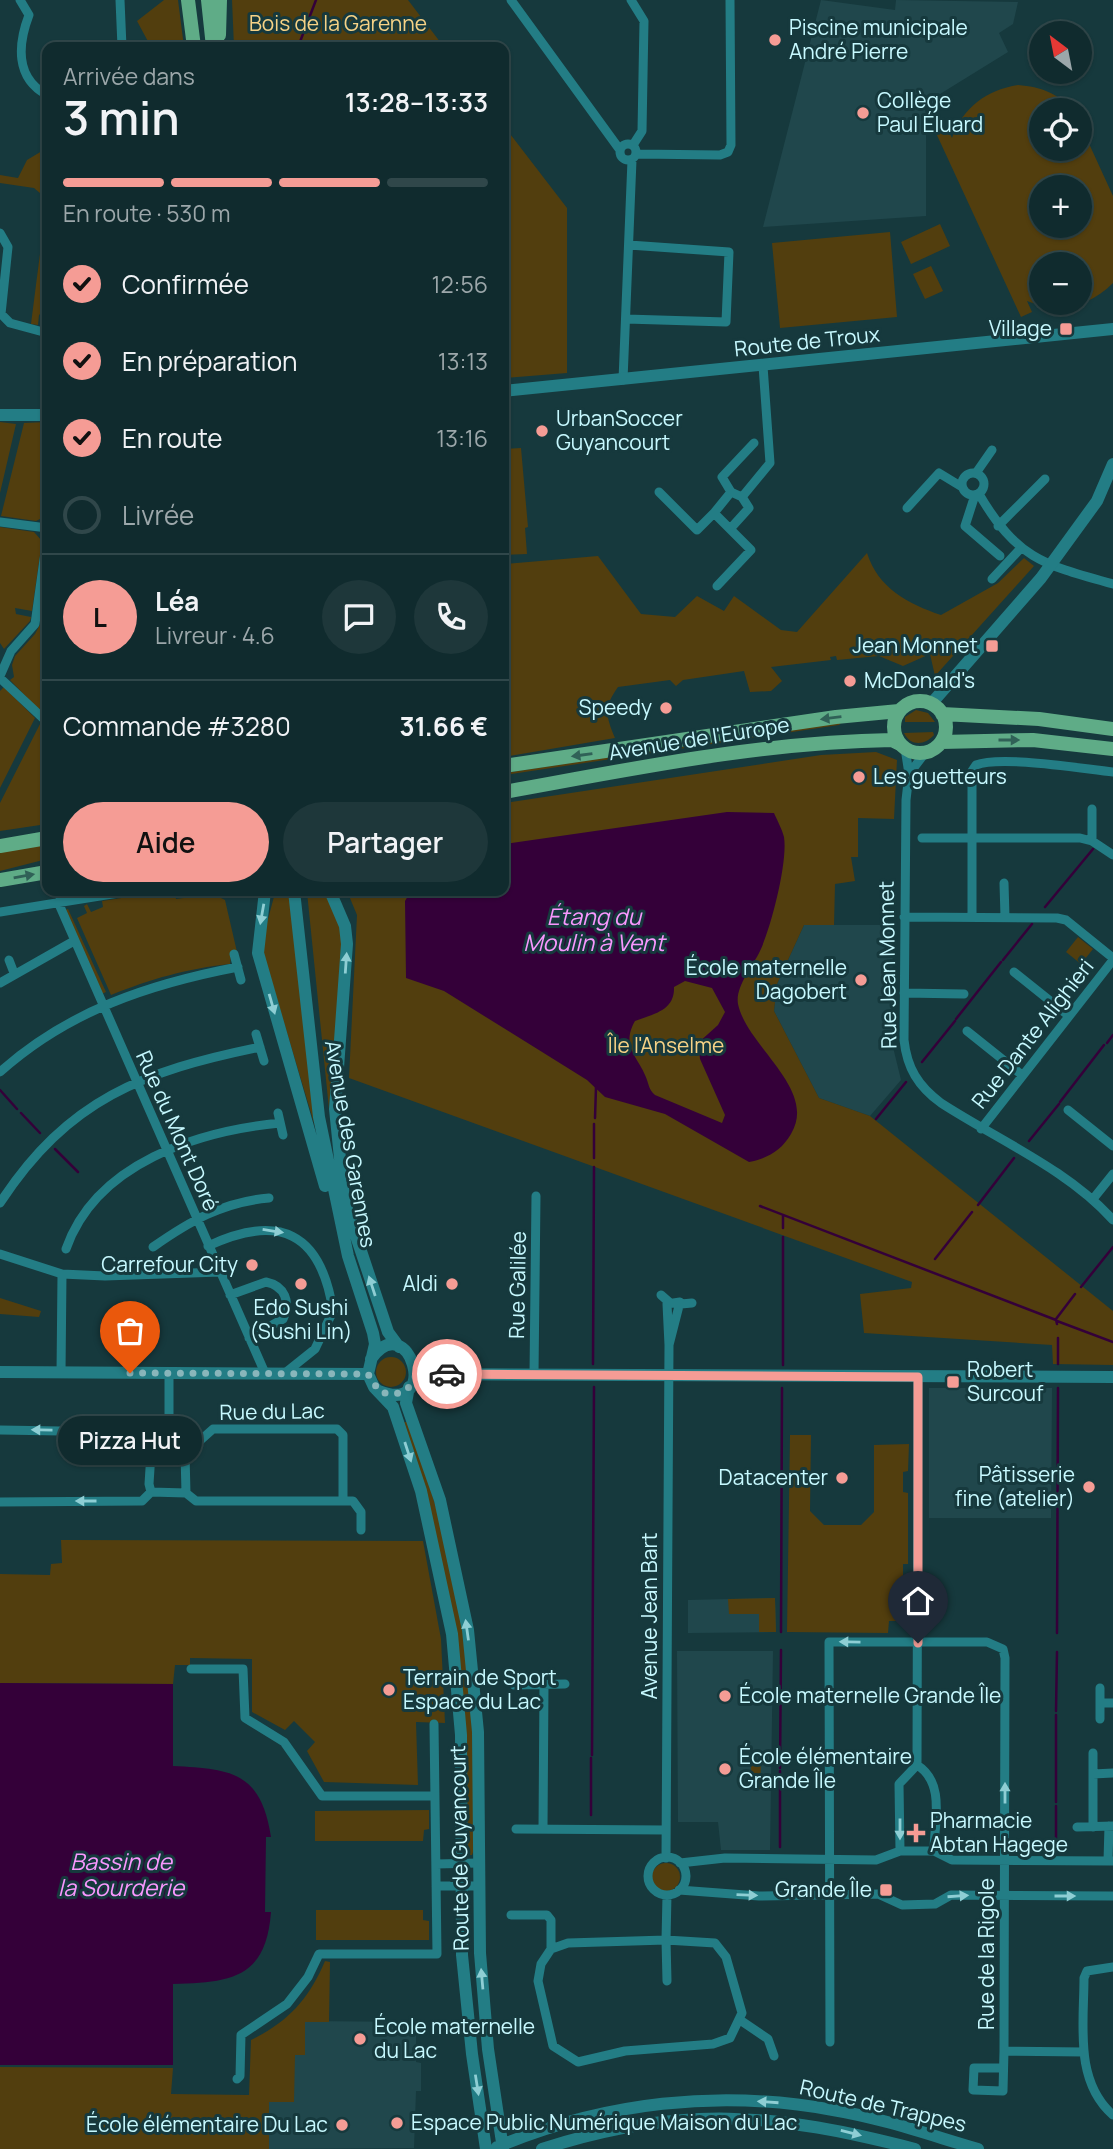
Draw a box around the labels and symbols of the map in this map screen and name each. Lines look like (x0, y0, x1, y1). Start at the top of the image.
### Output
park label: Bois de la Garenne (249, 9, 427, 37)
place label: Piscine municipale André Pierre (789, 13, 968, 65)
north arrow (1029, 21, 1092, 84)
marker: Piscine municipale André Pierre (767, 32, 783, 48)
place label: Collège Paul Éluard (877, 86, 983, 138)
marker: Collège Paul Éluard (855, 105, 871, 121)
place label: Village (989, 314, 1052, 342)
street label: Route de Troux (733, 319, 881, 363)
marker: Village (1058, 321, 1074, 337)
place label: UrbanSoccer Guyancourt (556, 404, 683, 456)
marker: UrbanSoccer Guyancourt (534, 423, 550, 439)
place label: Jean Monnet (852, 631, 978, 659)
marker: Jean Monnet (984, 638, 1000, 654)
place label: McDonald's (864, 666, 975, 694)
marker: McDonald's (842, 673, 858, 689)
place label: Speedy (579, 693, 652, 721)
marker: Speedy (658, 700, 674, 716)
street label: Avenue de l'Europe (606, 710, 791, 766)
one-way arrow (820, 712, 842, 723)
one-way arrow (998, 734, 1020, 746)
one-way arrow (571, 750, 593, 761)
place label: Les guetteurs (873, 762, 1007, 790)
marker: Les guetteurs (851, 769, 867, 785)
one-way arrow (13, 870, 35, 881)
street label: Rue Jean Monnet (872, 881, 902, 1049)
water label: Étang du Moulin à Vent (523, 900, 668, 958)
one-way arrow (256, 903, 267, 925)
one-way arrow (341, 952, 352, 974)
place label: École maternelle Dagobert (686, 953, 847, 1005)
street label: Rue Dante Alighieri (965, 953, 1099, 1114)
marker: École maternelle Dagobert (853, 972, 869, 988)
one-way arrow (267, 994, 277, 1015)
park label: Île l'Anselme (607, 1031, 724, 1059)
street label: Avenue des Garennes (319, 1038, 383, 1250)
street label: Rue du Mont Doré (130, 1046, 226, 1215)
one-way arrow (262, 1226, 284, 1237)
street label: Rue Galilée (502, 1231, 532, 1339)
place label: Carrefour City (101, 1250, 238, 1278)
marker: Carrefour City (244, 1257, 260, 1273)
place label: Aldi (402, 1269, 438, 1297)
one-way arrow (366, 1275, 377, 1296)
marker: Edo Sushi (Sushi Lin) (293, 1276, 309, 1292)
marker: Aldi (444, 1276, 460, 1292)
place label: Edo Sushi (Sushi Lin) (250, 1293, 352, 1345)
pin (100, 1301, 160, 1373)
courier (412, 1339, 482, 1409)
place label: Robert Surcouf (967, 1355, 1044, 1407)
marker: Robert Surcouf (945, 1374, 961, 1390)
street label: Rue du Lac (219, 1396, 325, 1426)
callout: Pizza Hut (58, 1415, 202, 1464)
one-way arrow (31, 1425, 53, 1436)
one-way arrow (403, 1441, 414, 1462)
place label: Pâtisserie fine (atelier) (955, 1460, 1075, 1512)
place label: Datacenter (719, 1463, 828, 1491)
marker: Datacenter (834, 1470, 850, 1486)
marker: Pâtisserie fine (atelier) (1081, 1479, 1097, 1495)
one-way arrow (75, 1495, 97, 1507)
street label: Avenue Jean Bart (635, 1533, 663, 1699)
pin (888, 1571, 948, 1643)
one-way arrow (462, 1619, 473, 1641)
one-way arrow (839, 1636, 861, 1648)
place label: Terrain de Sport Espace du Lac (403, 1663, 557, 1715)
place label: École maternelle Grande Île (739, 1681, 1001, 1709)
marker: Terrain de Sport Espace du Lac (381, 1682, 397, 1698)
marker: École maternelle Grande Île (717, 1688, 733, 1704)
place label: École élémentaire Grande Île (739, 1742, 912, 1794)
street label: Route de Guyancourt (443, 1745, 475, 1951)
marker: École élémentaire Grande Île (717, 1761, 733, 1777)
one-way arrow (999, 1782, 1011, 1804)
place label: Pharmacie Abtan Hagege (930, 1806, 1068, 1858)
one-way arrow (894, 1818, 906, 1840)
marker: Pharmacie Abtan Hagege (908, 1825, 924, 1841)
water label: Bassin de la Sourderie (58, 1845, 186, 1903)
place label: Grande Île (775, 1875, 872, 1903)
street label: Rue de la Rigole (972, 1878, 1000, 2030)
marker: Grande Île (878, 1882, 894, 1898)
one-way arrow (737, 1890, 759, 1901)
one-way arrow (947, 1890, 969, 1901)
one-way arrow (1054, 1890, 1076, 1901)
one-way arrow (476, 1968, 487, 1990)
place label: École maternelle du Lac (374, 2012, 535, 2064)
marker: École maternelle du Lac (352, 2031, 368, 2047)
street label: Route de Trappes (797, 2072, 969, 2138)
one-way arrow (471, 2074, 482, 2096)
one-way arrow (757, 2096, 779, 2107)
place label: Espace Public Numérique Maison du Lac (411, 2108, 797, 2136)
place label: École élémentaire Du Lac (86, 2110, 328, 2138)
marker: Espace Public Numérique Maison du Lac (389, 2115, 405, 2131)
marker: École élémentaire Du Lac (334, 2117, 350, 2133)
one-way arrow (841, 2128, 862, 2138)

